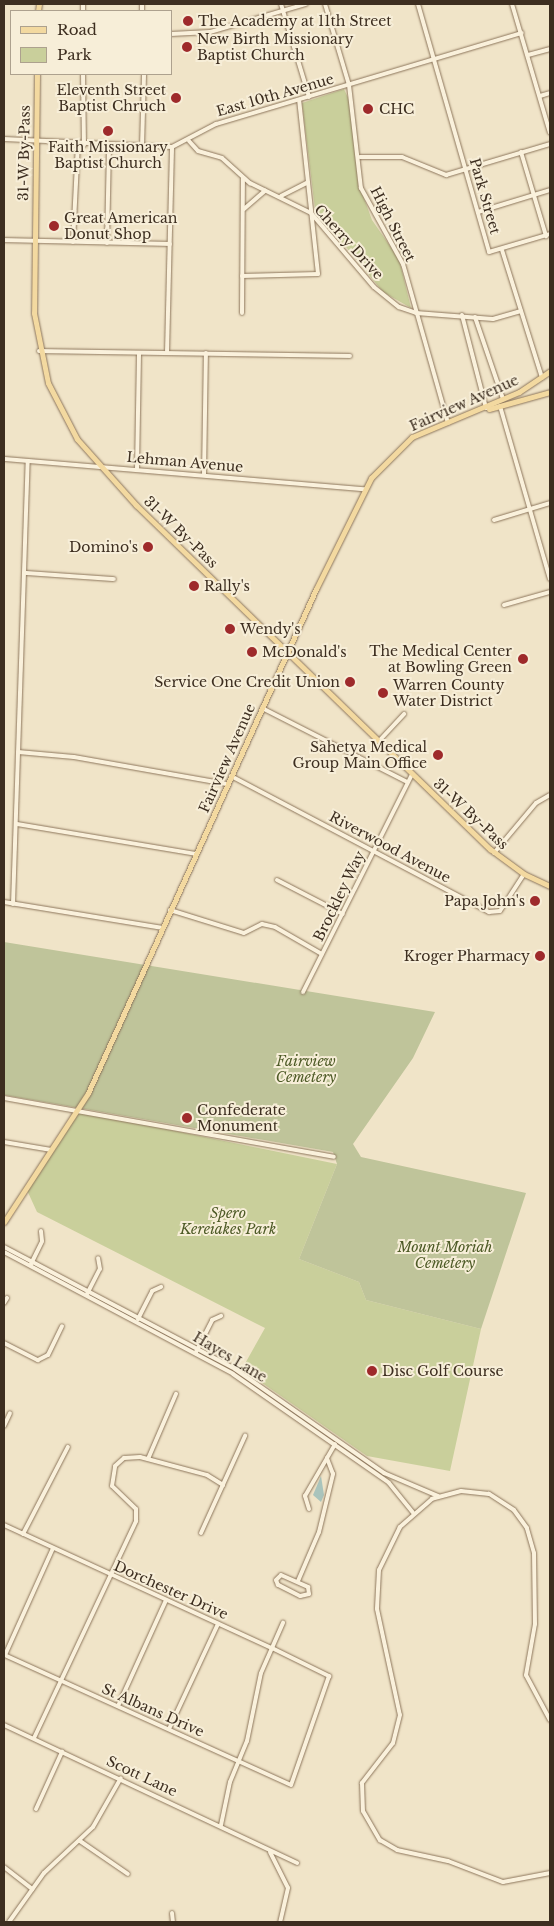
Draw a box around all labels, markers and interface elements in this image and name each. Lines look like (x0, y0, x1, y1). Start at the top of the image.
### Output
legend (10, 10, 172, 75)
place label: The Academy at 11th Street (198, 13, 393, 29)
marker: The Academy at 11th Street (182, 15, 194, 27)
text: Road (57, 20, 97, 39)
place label: New Birth Missionary Baptist Church (197, 31, 354, 64)
marker: New Birth Missionary Baptist Church (181, 41, 193, 53)
text: Park (57, 45, 92, 64)
street label: East 10th Avenue (214, 70, 336, 120)
place label: Eleventh Street Baptist Chruch (56, 82, 166, 114)
marker: Eleventh Street Baptist Chruch (170, 92, 182, 104)
place label: CHC (379, 101, 414, 117)
marker: CHC (361, 102, 375, 116)
street label: 31-W By-Pass (15, 105, 33, 201)
marker: Faith Missionary Baptist Church (102, 125, 114, 137)
place label: Faith Missionary Baptist Church (48, 139, 168, 172)
street label: Park Street (466, 156, 504, 236)
street label: High Street (367, 184, 419, 264)
street label: Cherry Drive (311, 201, 387, 283)
place label: Great American Donut Shop (64, 210, 178, 242)
marker: Great American Donut Shop (48, 220, 60, 232)
street label: Fairview Avenue (406, 371, 522, 435)
street label: Lehman Avenue (126, 449, 244, 475)
street label: 31-W By-Pass (140, 492, 222, 572)
place label: Domino's (69, 539, 138, 555)
marker: Domino's (142, 541, 154, 553)
place label: Rally's (204, 578, 250, 594)
marker: Rally's (188, 580, 200, 592)
place label: Wendy's (240, 621, 301, 637)
marker: Wendy's (224, 623, 236, 635)
place label: The Medical Center at Bowling Green (369, 643, 512, 676)
place label: McDonald's (262, 644, 347, 660)
marker: McDonald's (246, 646, 258, 658)
marker: The Medical Center at Bowling Green (516, 652, 530, 666)
place label: Service One Credit Union (154, 674, 340, 690)
marker: Service One Credit Union (344, 676, 356, 688)
place label: Warren County Water District (393, 677, 505, 710)
marker: Warren County Water District (377, 687, 389, 699)
street label: Fairview Avenue (195, 700, 259, 816)
place label: Sahetya Medical Group Main Office (292, 739, 427, 772)
marker: Sahetya Medical Group Main Office (431, 748, 445, 762)
street label: 31-W By-Pass (430, 775, 512, 853)
street label: Riverwood Avenue (326, 808, 454, 886)
street label: Brockley Way (310, 848, 368, 944)
place label: Papa John's (444, 893, 525, 909)
marker: Papa John's (529, 895, 541, 907)
place label: Kroger Pharmacy (403, 948, 530, 964)
marker: Kroger Pharmacy (534, 950, 546, 962)
park label: Fairview Cemetery (276, 1053, 336, 1086)
place label: Confederate Monument (197, 1102, 286, 1134)
marker: Confederate Monument (181, 1112, 193, 1124)
park label: Spero Kereiakes Park (180, 1205, 276, 1238)
park label: Mount Moriah Cemetery (397, 1239, 493, 1272)
street label: Hayes Lane (190, 1328, 270, 1386)
place label: Disc Golf Course (382, 1363, 504, 1379)
marker: Disc Golf Course (366, 1365, 378, 1377)
street label: Dorchester Drive (111, 1557, 231, 1623)
street label: St Albans Drive (99, 1680, 207, 1740)
street label: Scott Lane (104, 1752, 180, 1800)

